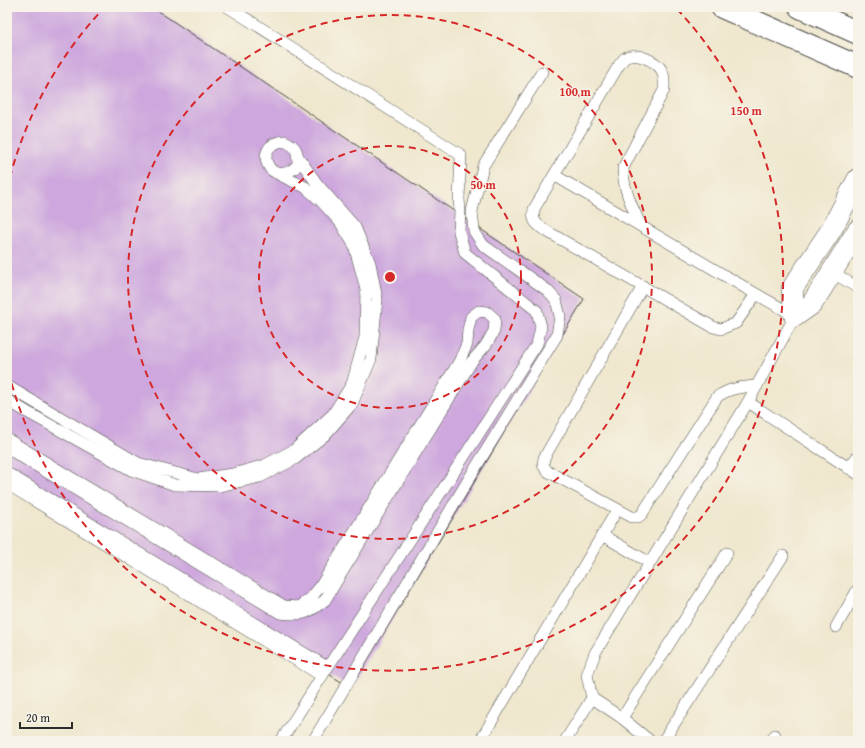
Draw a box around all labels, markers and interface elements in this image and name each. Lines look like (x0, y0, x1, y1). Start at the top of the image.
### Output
text: 100 m (559, 83, 592, 100)
text: 150 m (730, 102, 763, 119)
text: 50 m (470, 176, 496, 193)
centre of rings (383, 270, 397, 284)
scale bar (20, 704, 72, 730)
text: 20 m (26, 709, 50, 726)

